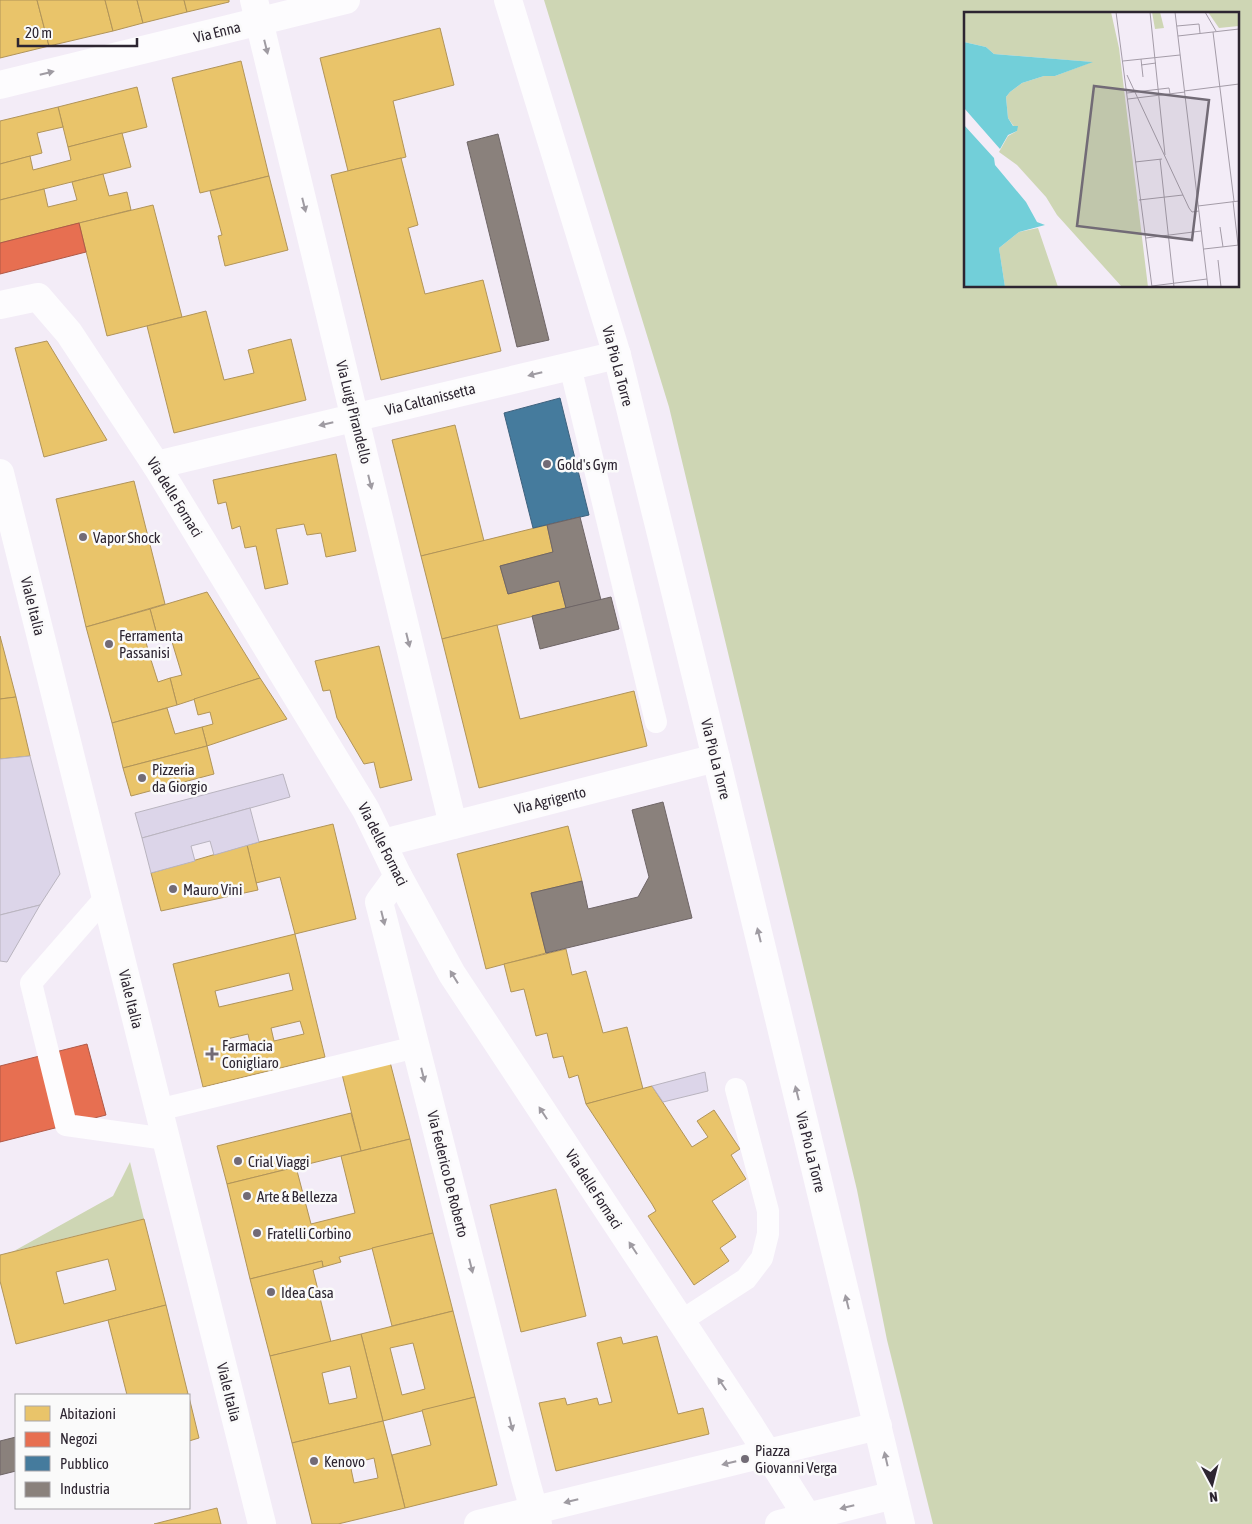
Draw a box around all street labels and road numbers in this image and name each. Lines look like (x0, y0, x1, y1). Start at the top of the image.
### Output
street label: Via Enna (192, 18, 242, 46)
street label: Via Pio La Torre (599, 324, 637, 408)
street label: Via Luigi Pirandello (333, 359, 375, 465)
street label: Via Caltanissetta (383, 380, 477, 418)
street label: Via delle Fornaci (144, 454, 206, 540)
street label: Viale Italia (17, 575, 49, 637)
street label: Via Pio La Torre (698, 717, 734, 801)
street label: Via Agrigento (513, 783, 587, 817)
street label: Via delle Fornaci (355, 800, 411, 888)
street label: Viale Italia (115, 968, 147, 1030)
street label: Via Federico De Roberto (424, 1109, 472, 1239)
street label: Via Pio La Torre (793, 1110, 829, 1194)
street label: Via delle Fornaci (562, 1146, 626, 1232)
street label: Viale Italia (213, 1361, 245, 1423)

